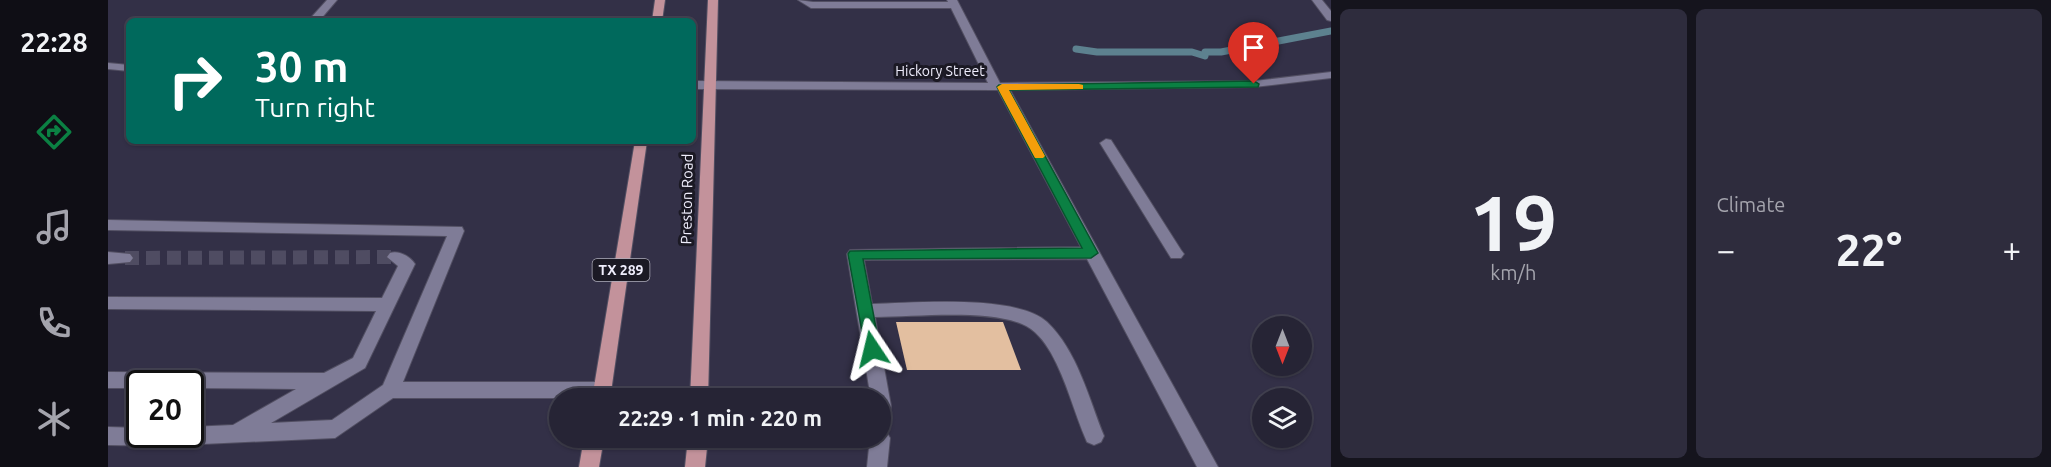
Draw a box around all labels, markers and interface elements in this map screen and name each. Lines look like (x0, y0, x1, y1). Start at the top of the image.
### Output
pin (1228, 22, 1279, 84)
text: 22:28 (20, 27, 88, 57)
icon: arrive (1237, 31, 1270, 64)
icon: right (156, 42, 234, 120)
text: 30 m (255, 43, 349, 90)
street label: Hickory Street (895, 63, 985, 79)
text: Turn right (255, 92, 375, 122)
icon: directions (33, 111, 75, 153)
street label: Preston Road (677, 154, 696, 244)
text: 19 (1469, 178, 1557, 266)
text: Climate (1717, 193, 1785, 216)
icon: music (33, 206, 75, 248)
text: 22° (1835, 224, 1902, 275)
text: − (1717, 231, 1735, 268)
text: + (2002, 231, 2021, 268)
road number: TX 289 (592, 259, 650, 281)
text: km/h (1490, 261, 1536, 284)
icon: phone (33, 302, 75, 344)
north arrow (1252, 316, 1312, 376)
map controls (1252, 316, 1312, 448)
position arrow (840, 317, 904, 381)
speed limit sign: 20 (126, 370, 204, 448)
button: layers (1252, 388, 1312, 448)
icon: climate (33, 398, 75, 440)
text: 22:29 · 1 min · 220 m (618, 405, 822, 430)

